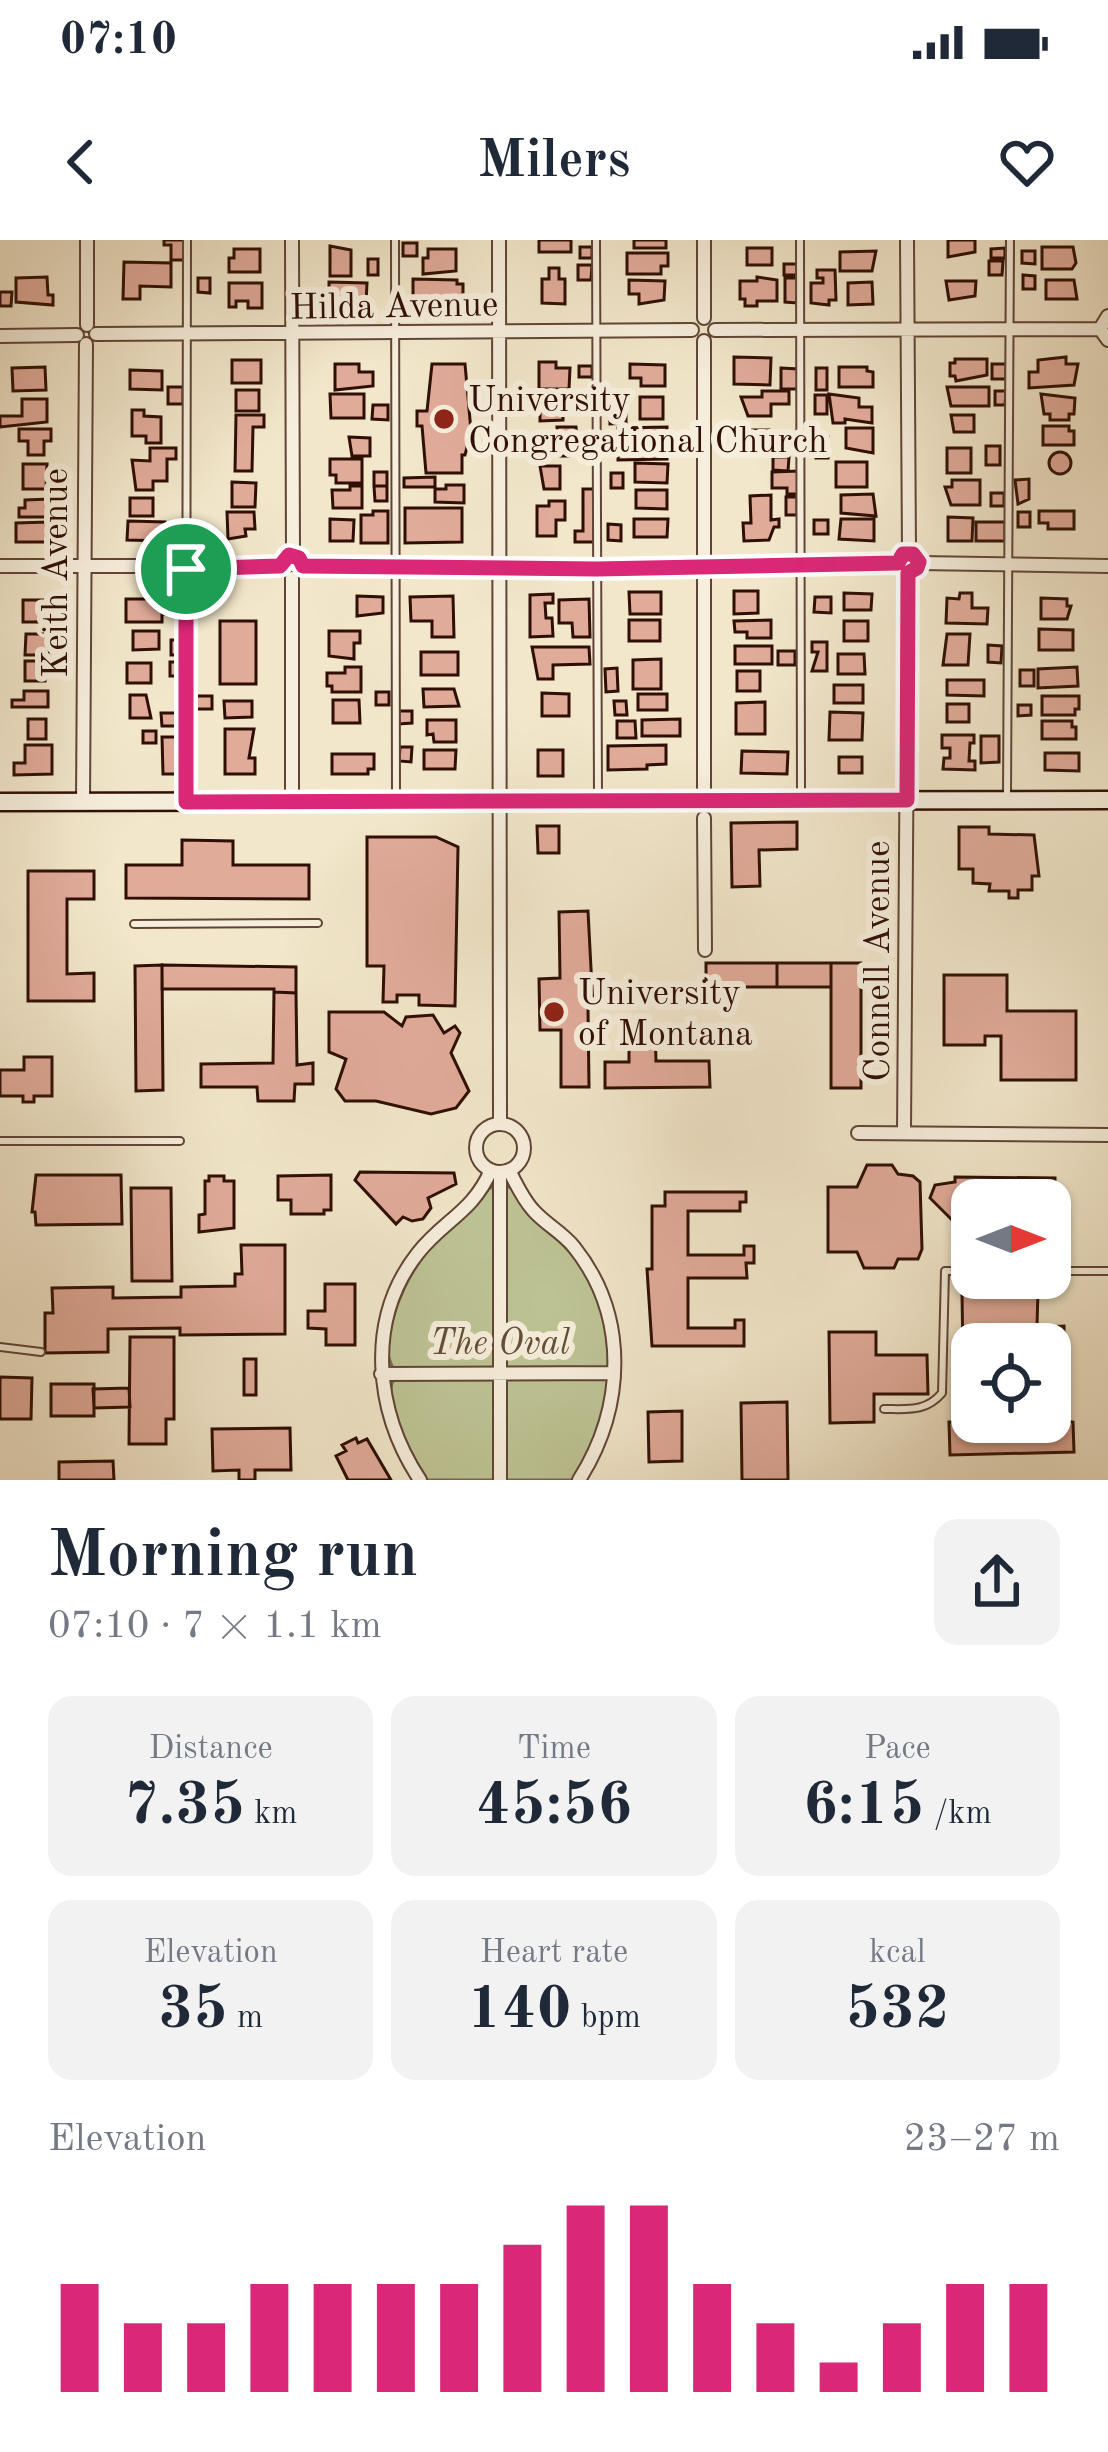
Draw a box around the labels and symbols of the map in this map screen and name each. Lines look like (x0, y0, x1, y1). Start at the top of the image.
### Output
street label: Hilda Avenue (289, 288, 499, 328)
place label: University Congregational Church (468, 384, 828, 461)
marker: University Congregational Church (431, 406, 457, 432)
street label: Keith Avenue (40, 468, 76, 678)
pin (135, 518, 237, 620)
street label: Connell Avenue (862, 840, 898, 1082)
place label: University of Montana (578, 977, 753, 1054)
marker: University of Montana (541, 999, 567, 1025)
north arrow (951, 1179, 1071, 1299)
park label: The Oval (430, 1326, 571, 1363)

